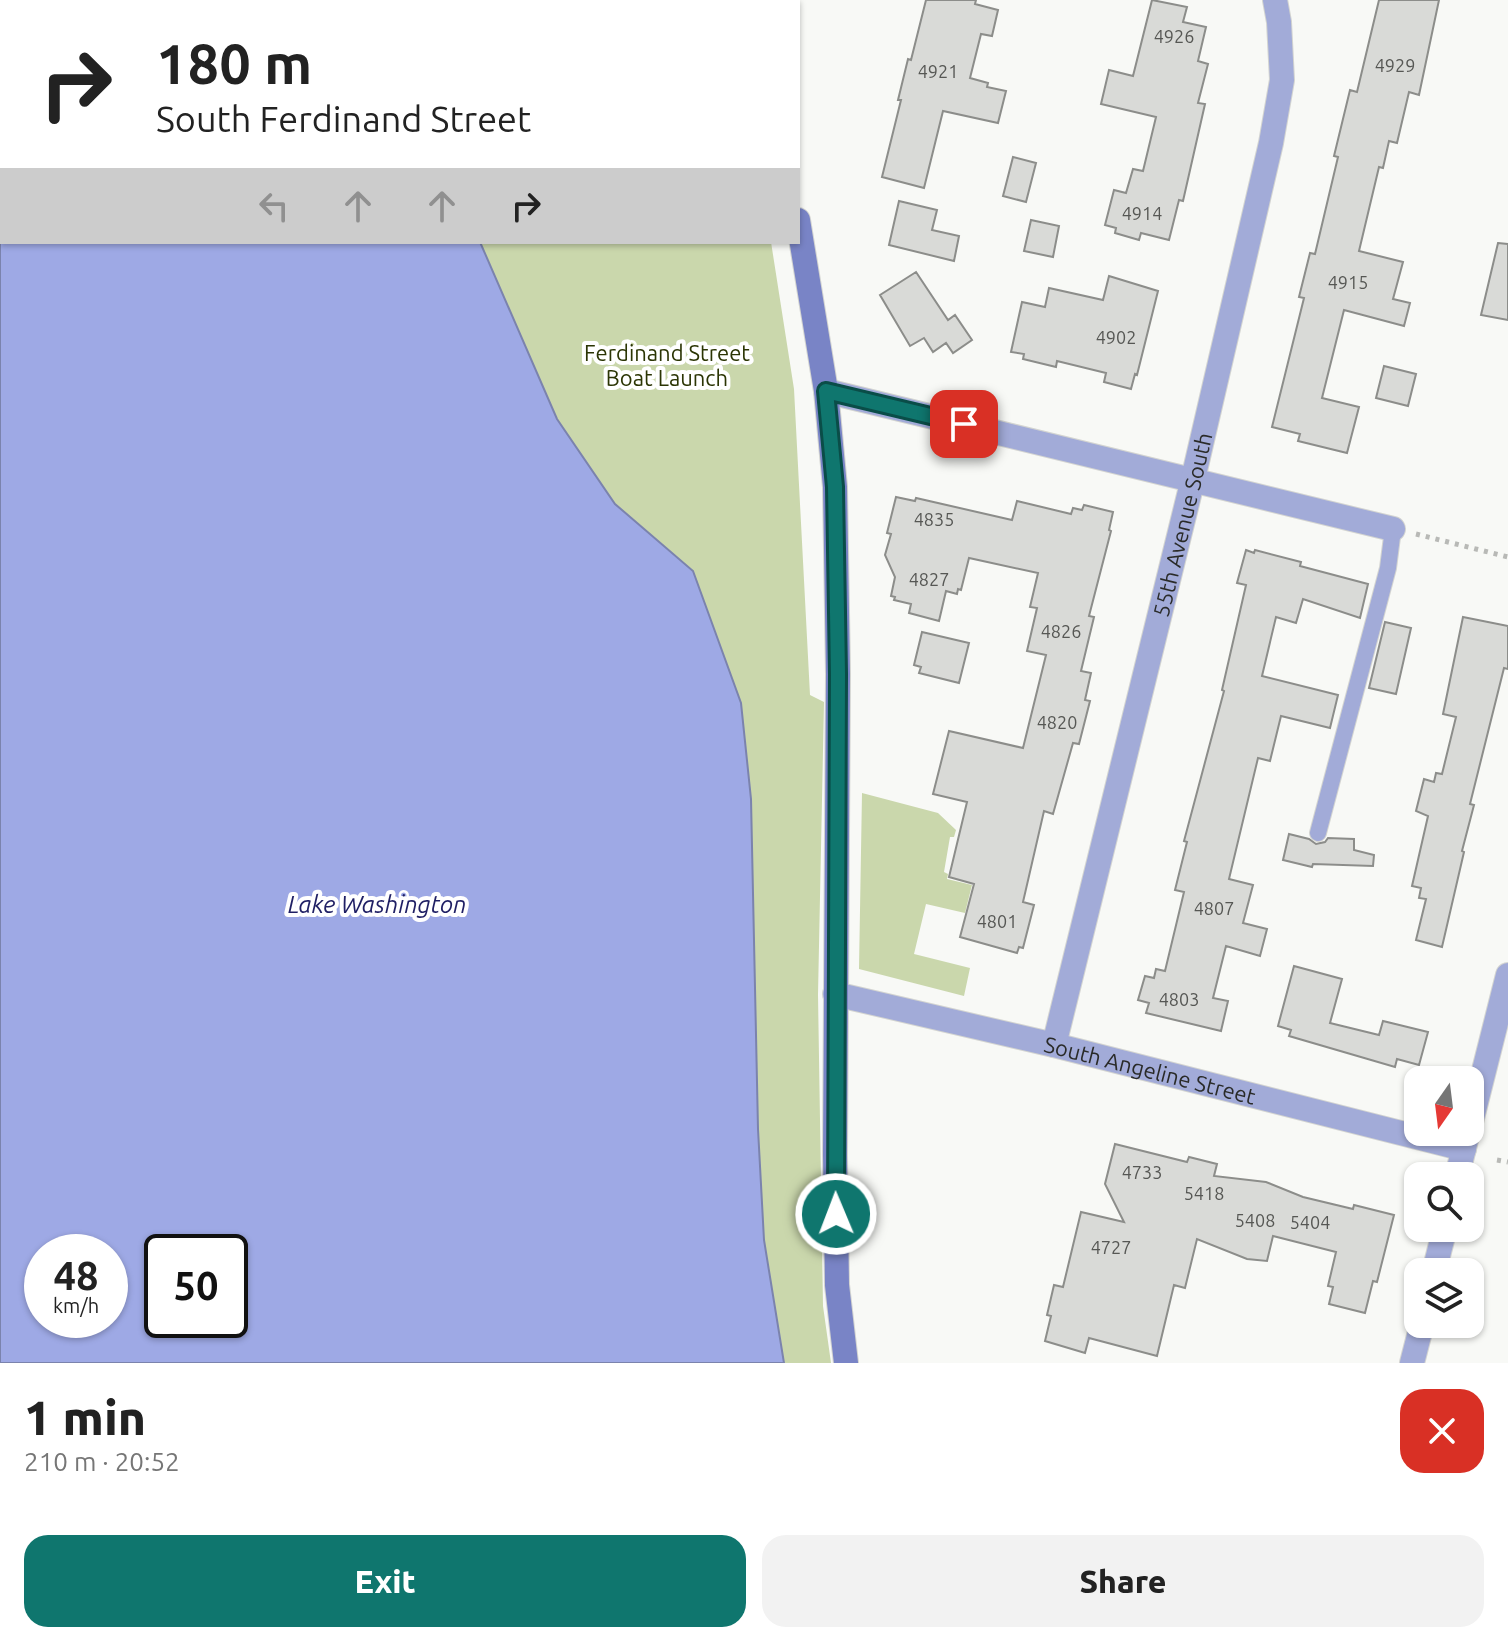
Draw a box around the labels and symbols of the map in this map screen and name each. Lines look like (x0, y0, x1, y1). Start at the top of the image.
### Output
house number: 4926 (1154, 26, 1194, 46)
house number: 4929 (1375, 55, 1415, 75)
house number: 4921 (918, 61, 958, 81)
house number: 4914 (1122, 203, 1162, 223)
house number: 4915 (1328, 272, 1368, 292)
house number: 4902 (1096, 327, 1136, 347)
park label: Ferdinand Street Boat Launch (584, 340, 750, 390)
pin (930, 390, 998, 458)
street label: 55th Avenue South (1147, 430, 1216, 619)
house number: 4835 (914, 509, 954, 529)
house number: 4827 (909, 569, 949, 589)
house number: 4826 (1041, 621, 1081, 641)
house number: 4820 (1037, 712, 1077, 732)
water label: Lake Washington (288, 891, 466, 918)
house number: 4807 (1194, 898, 1234, 918)
house number: 4801 (977, 911, 1017, 931)
house number: 4803 (1159, 989, 1199, 1009)
street label: South Angeline Street (1042, 1031, 1259, 1108)
north arrow (1404, 1066, 1484, 1146)
house number: 4733 (1122, 1162, 1162, 1182)
position arrow (794, 1172, 878, 1256)
house number: 5418 (1184, 1183, 1224, 1203)
house number: 5408 (1235, 1210, 1275, 1230)
house number: 5404 (1290, 1212, 1330, 1232)
speed limit sign: 50 (144, 1234, 248, 1338)
house number: 4727 (1091, 1237, 1131, 1257)

